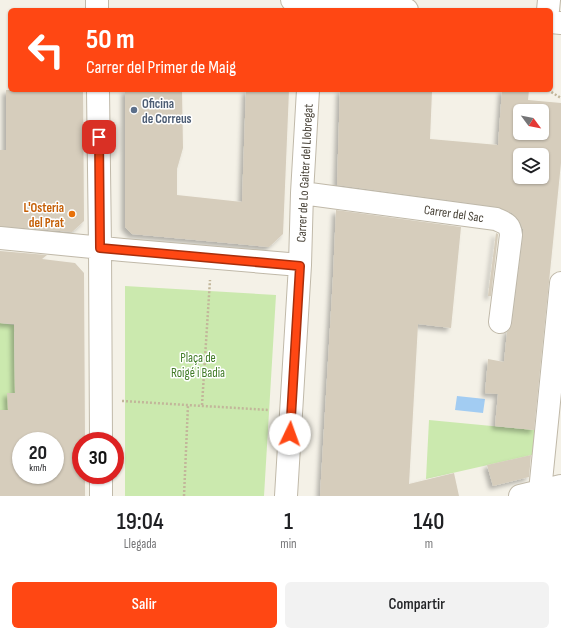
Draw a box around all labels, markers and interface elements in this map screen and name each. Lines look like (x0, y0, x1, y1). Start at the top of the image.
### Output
text: 50 m (86, 23, 135, 56)
icon: left (20, 24, 72, 76)
text: Carrer del Primer de Maig (86, 57, 236, 78)
place label: Oficina de Correus (142, 96, 192, 127)
street label: Carrer de Lo Gaiter del Llobregat (293, 103, 317, 243)
north arrow (513, 104, 549, 140)
map controls (513, 104, 549, 184)
marker: Oficina de Correus (129, 105, 139, 115)
pin (82, 120, 116, 154)
icon: arrive (88, 126, 110, 148)
button: layers (513, 148, 549, 184)
place label: L'Osteria del Prat (24, 200, 65, 231)
street label: Carrer del Sac (423, 202, 485, 226)
marker: L'Osteria del Prat (67, 209, 77, 219)
park label: Plaça de Roigé i Badia (171, 350, 225, 381)
position arrow (269, 413, 311, 455)
speed limit sign: 30 (72, 432, 124, 484)
text: 20 (29, 441, 47, 465)
text: km/h (29, 462, 47, 474)
text: 19:04 (117, 507, 164, 536)
text: 1 (284, 507, 293, 536)
text: 140 (413, 507, 444, 536)
text: Llegada (124, 536, 157, 552)
text: min (280, 536, 297, 552)
text: m (425, 536, 433, 552)
button: Salir (12, 582, 277, 628)
button: Compartir (285, 582, 549, 628)

